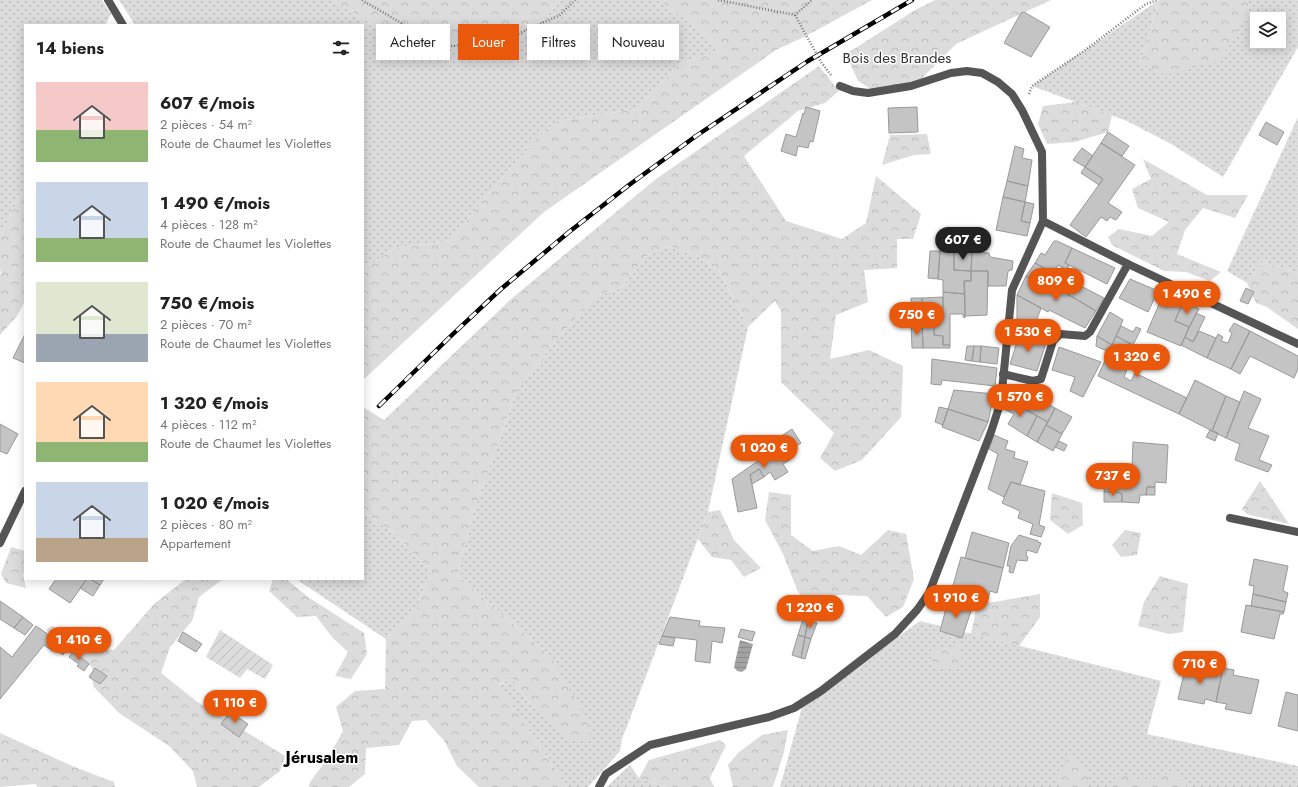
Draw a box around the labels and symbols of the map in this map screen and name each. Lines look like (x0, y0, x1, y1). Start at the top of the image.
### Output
park label: Bois des Brandes (843, 47, 951, 69)
pin: 607 € (935, 227, 991, 261)
pin: 809 € (1028, 268, 1084, 302)
pin: 1 490 € (1150, 281, 1224, 315)
pin: 750 € (889, 302, 945, 336)
pin: 1 530 € (991, 319, 1065, 353)
pin: 1 320 € (1100, 344, 1174, 378)
pin: 1 570 € (983, 384, 1057, 418)
pin: 1 020 € (727, 435, 801, 469)
pin: 737 € (1085, 463, 1141, 497)
pin: 1 910 € (919, 585, 993, 619)
pin: 1 220 € (773, 595, 847, 629)
pin: 1 410 € (42, 627, 116, 661)
pin: 710 € (1172, 651, 1228, 685)
pin: 1 110 € (198, 690, 272, 724)
district label: Jérusalem (283, 746, 358, 769)

